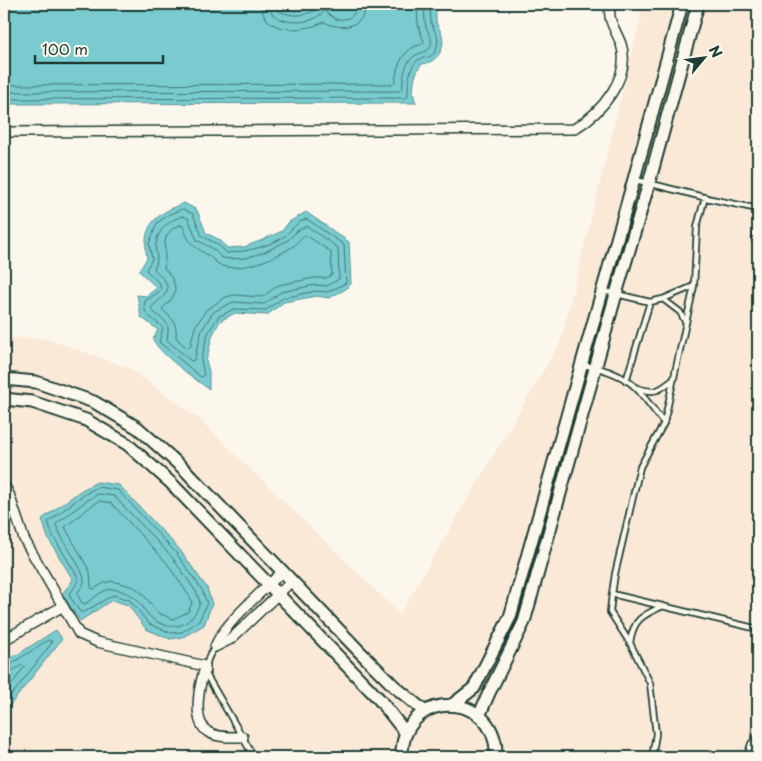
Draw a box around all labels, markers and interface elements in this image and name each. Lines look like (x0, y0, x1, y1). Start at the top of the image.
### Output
scale bar (35, 32, 162, 64)
north arrow (680, 32, 730, 82)
text: 100 m (42, 37, 88, 60)
text: N (704, 42, 728, 61)

